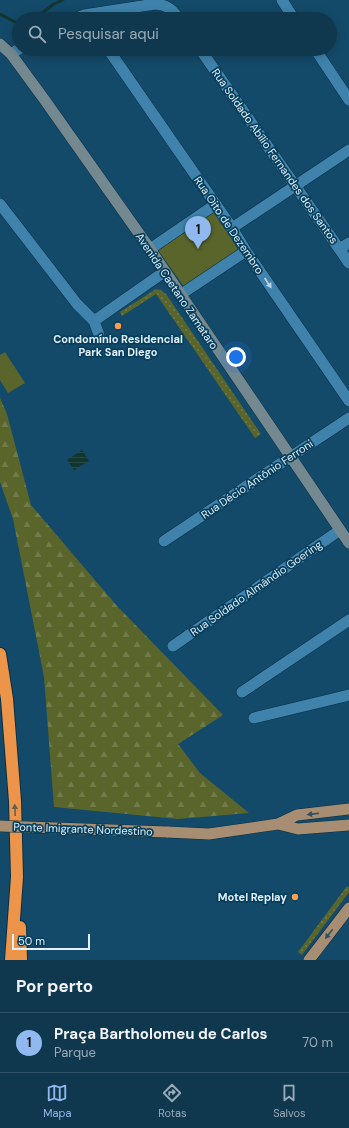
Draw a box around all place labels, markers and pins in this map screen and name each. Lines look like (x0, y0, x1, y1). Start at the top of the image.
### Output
pin: 1 (185, 216, 211, 249)
marker: Condomínio Residencial Park San Diego (113, 321, 123, 331)
place label: Condomínio Residencial Park San Diego (53, 332, 183, 359)
place label: Motel Replay (218, 890, 287, 904)
marker: Motel Replay (290, 892, 300, 902)

